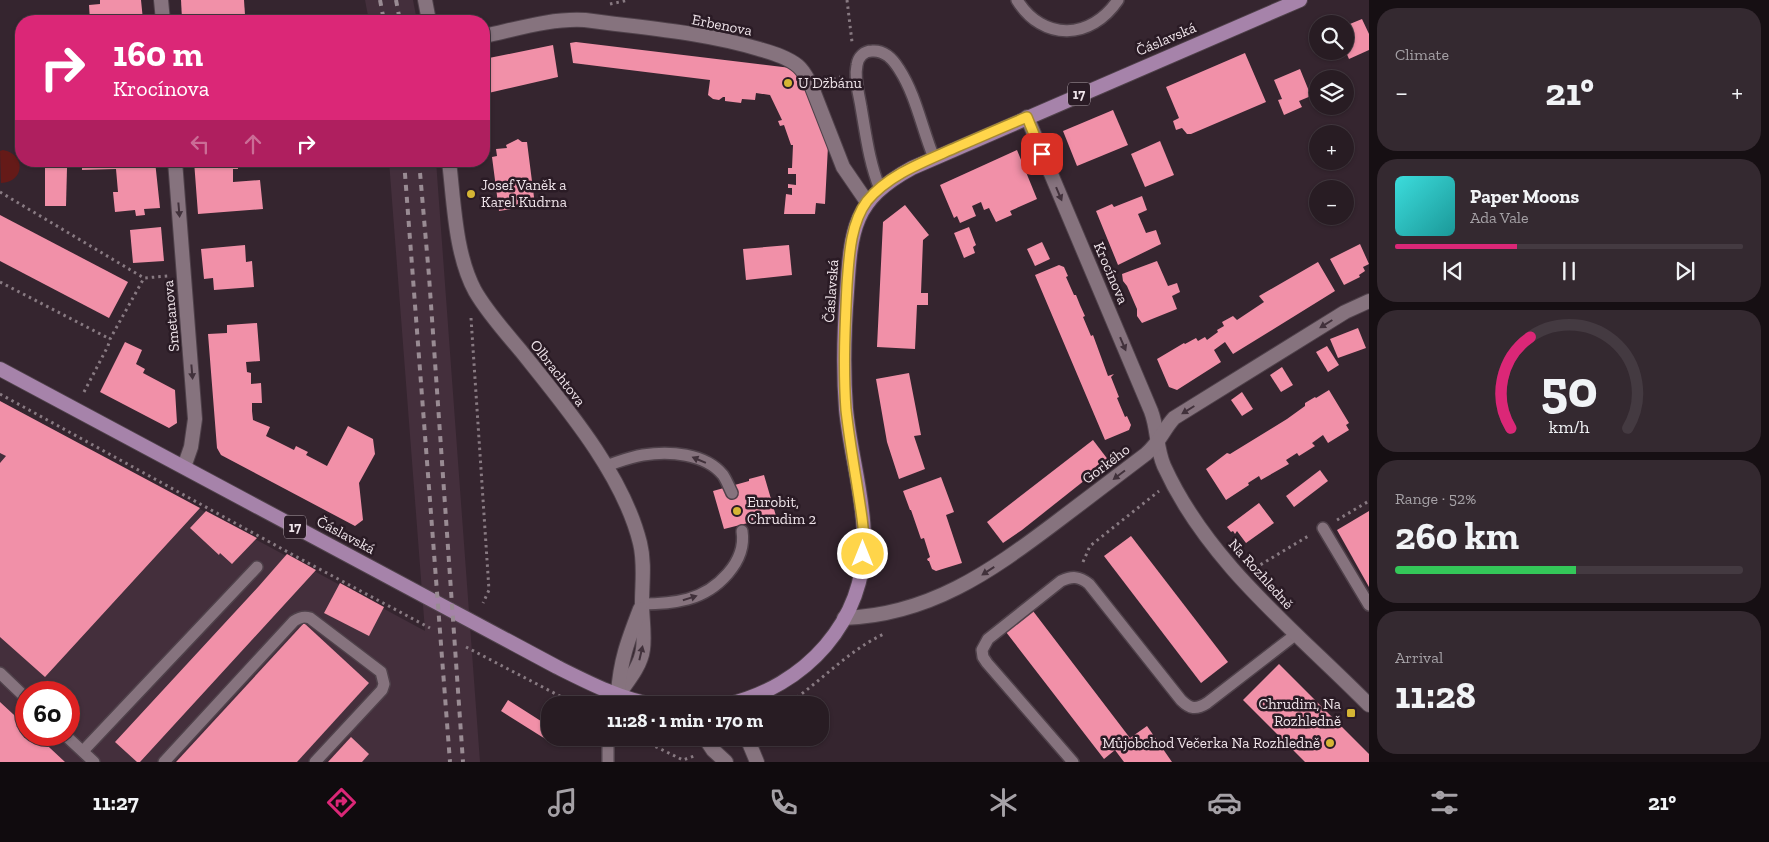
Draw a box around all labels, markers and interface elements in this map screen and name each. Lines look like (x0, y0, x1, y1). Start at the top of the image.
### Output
street label: Erbenova (690, 10, 754, 40)
map controls (1309, 15, 1354, 225)
button: search (1309, 15, 1354, 60)
street label: Čáslavská (1133, 18, 1199, 60)
text: 160 m (113, 33, 203, 75)
icon: right (30, 35, 95, 100)
text: Climate (1395, 45, 1449, 64)
text: 21° (1545, 69, 1594, 115)
button: layers (1309, 70, 1354, 115)
place label: U Džbánu (798, 74, 863, 92)
text: Krocínova (113, 75, 209, 102)
text: − (1395, 76, 1408, 109)
text: + (1731, 76, 1743, 109)
marker: U Džbánu (782, 77, 794, 89)
road number: 17 (1068, 82, 1090, 106)
button: + (1309, 125, 1354, 170)
icon: left (186, 130, 214, 158)
icon: ahead (239, 130, 267, 158)
icon: right (292, 130, 320, 158)
pin (1021, 133, 1063, 175)
icon: arrive (1028, 140, 1056, 168)
place label: Josef Vaněk a Karel Kudrna (481, 176, 567, 211)
button: − (1309, 180, 1354, 225)
text: Paper Moons (1470, 185, 1579, 208)
one-way arrow (1056, 187, 1064, 201)
marker: Josef Vaněk a Karel Kudrna (465, 188, 477, 200)
one-way arrow (175, 202, 183, 218)
text: Ada Vale (1470, 208, 1529, 227)
street label: Krocínova (1090, 239, 1132, 307)
icon: previous (1439, 257, 1467, 285)
icon: pause (1555, 257, 1583, 285)
icon: next (1671, 257, 1699, 285)
street label: Čáslavská (820, 259, 842, 323)
street label: Smetanova (159, 279, 183, 353)
one-way arrow (1319, 319, 1332, 329)
street label: Olbrachtova (526, 336, 590, 410)
one-way arrow (1119, 337, 1127, 351)
text: 50 (1540, 358, 1598, 420)
one-way arrow (189, 364, 197, 380)
one-way arrow (1181, 405, 1194, 414)
text: km/h (1549, 416, 1589, 438)
street label: Gorkého (1079, 440, 1134, 488)
one-way arrow (692, 456, 706, 464)
one-way arrow (1112, 470, 1126, 480)
text: Range · 52% (1395, 489, 1476, 508)
place label: Eurobit, Chrudim 2 (747, 493, 817, 528)
marker: Eurobit, Chrudim 2 (731, 505, 743, 517)
street label: Čáslavská (314, 512, 378, 558)
text: 260 km (1395, 513, 1519, 559)
road number: 17 (284, 516, 306, 538)
position arrow (836, 527, 888, 579)
street label: Na Rozhledně (1225, 535, 1297, 613)
one-way arrow (981, 566, 994, 576)
one-way arrow (683, 593, 698, 601)
one-way arrow (637, 645, 645, 660)
text: Arrival (1395, 648, 1443, 667)
text: 11:28 (1395, 672, 1476, 718)
speed limit sign: 60 (15, 681, 80, 746)
place label: Chrudim, Na Rozhledně (1258, 695, 1341, 730)
marker: Chrudim, Na Rozhledně (1345, 707, 1357, 719)
text: 11:28 · 1 min · 170 m (607, 709, 763, 732)
place label: Můjobchod Večerka Na Rozhledně (1102, 734, 1320, 752)
marker: Můjobchod Večerka Na Rozhledně (1324, 737, 1336, 749)
icon: directions (324, 785, 359, 820)
icon: music (545, 785, 580, 820)
icon: phone (766, 785, 801, 820)
icon: climate (986, 785, 1021, 820)
icon: car (1207, 785, 1242, 820)
icon: filters (1427, 785, 1462, 820)
text: 11:27 (93, 789, 139, 816)
text: 21° (1648, 789, 1676, 816)

